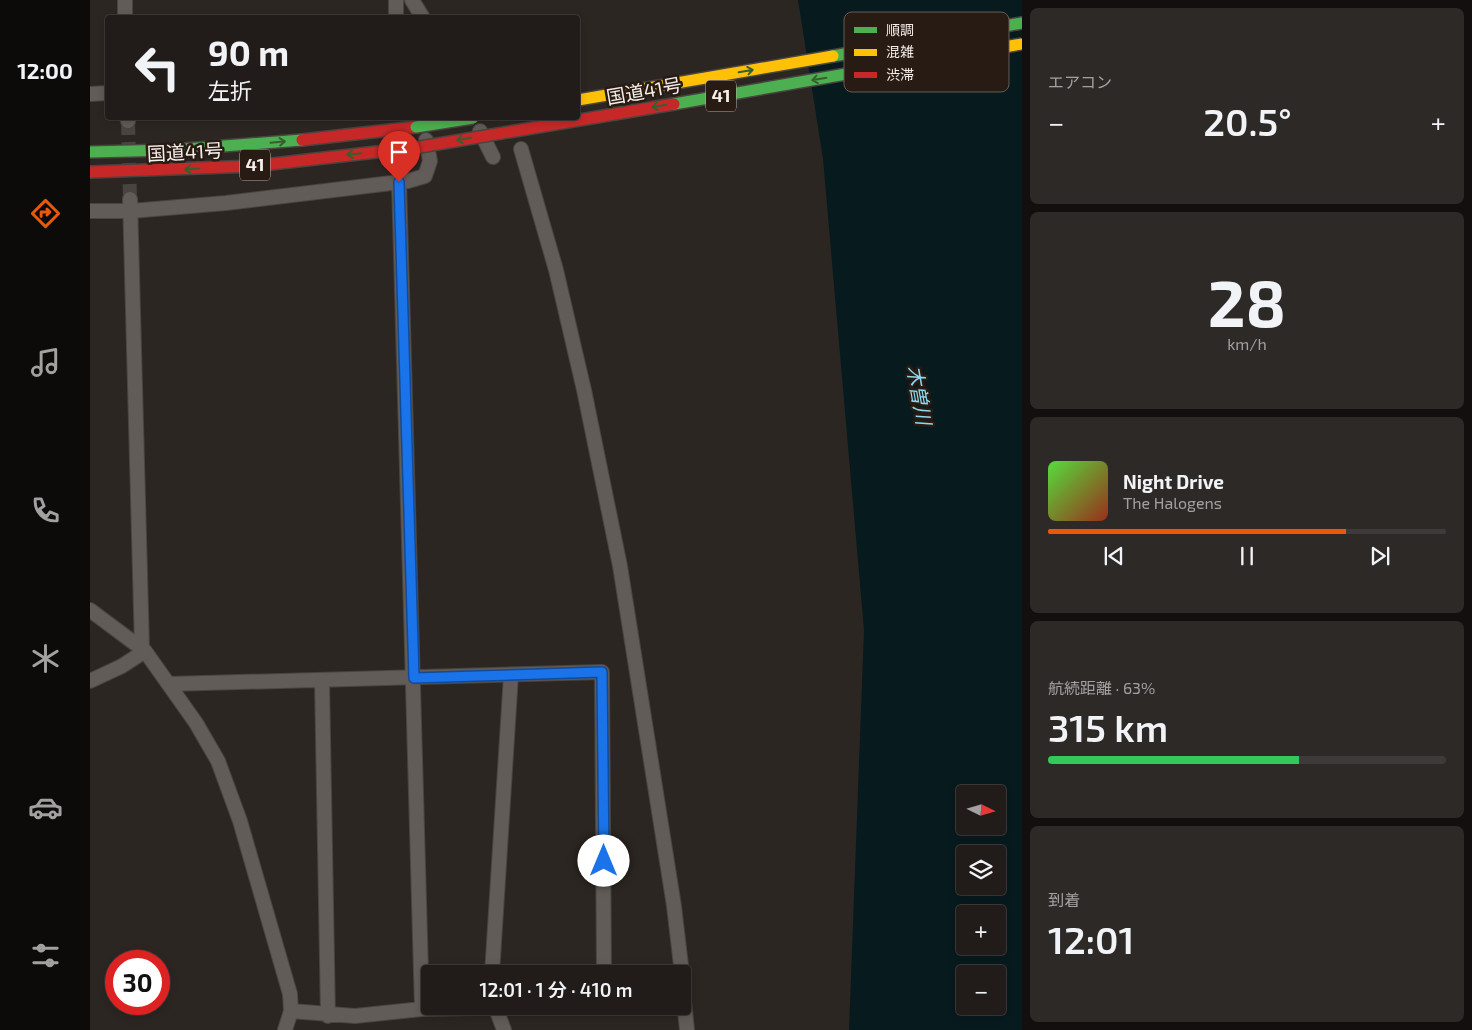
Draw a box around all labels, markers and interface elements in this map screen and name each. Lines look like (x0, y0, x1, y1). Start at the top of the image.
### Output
legend (844, 12, 1009, 92)
text: 順調 (886, 21, 914, 38)
text: 90 m (208, 31, 289, 73)
icon: left (125, 35, 190, 100)
text: 混雑 (886, 43, 914, 60)
text: 12:00 (17, 57, 73, 83)
one-way arrow (738, 65, 754, 75)
text: 渋滞 (886, 66, 914, 83)
text: エアコン (1048, 72, 1112, 91)
street label: 国道41号 (604, 73, 683, 108)
one-way arrow (811, 74, 827, 84)
text: 左折 (208, 77, 252, 103)
road number: 41 (706, 80, 736, 112)
text: 20.5° (1203, 98, 1292, 144)
one-way arrow (651, 102, 667, 112)
text: − (1048, 105, 1064, 139)
text: + (1431, 105, 1446, 139)
pin (378, 131, 420, 182)
one-way arrow (456, 135, 472, 145)
street label: 国道41号 (146, 138, 224, 165)
one-way arrow (270, 138, 286, 147)
icon: arrive (385, 138, 413, 166)
one-way arrow (346, 149, 362, 159)
road number: 41 (240, 150, 270, 180)
one-way arrow (184, 164, 200, 173)
icon: directions (28, 196, 63, 231)
text: 28 (1208, 262, 1286, 340)
text: km/h (1227, 334, 1267, 353)
icon: music (28, 345, 63, 380)
water label: 木曽川 (903, 363, 937, 428)
text: Night Drive (1123, 470, 1224, 493)
icon: phone (28, 493, 63, 528)
text: The Halogens (1123, 493, 1222, 512)
icon: previous (1100, 542, 1128, 570)
icon: pause (1233, 542, 1261, 570)
icon: next (1366, 542, 1394, 570)
icon: climate (28, 641, 63, 676)
text: 航続距離 · 63% (1048, 678, 1155, 697)
text: 315 km (1048, 704, 1168, 750)
north arrow (956, 785, 1006, 835)
map controls (956, 785, 1006, 1015)
icon: car (28, 790, 63, 825)
position arrow (577, 834, 629, 886)
button: layers (956, 845, 1006, 895)
text: 到着 (1048, 890, 1080, 909)
button: + (956, 905, 1006, 955)
text: 12:01 (1048, 916, 1135, 962)
icon: filters (28, 938, 63, 973)
speed limit sign: 30 (105, 950, 170, 1015)
button: − (956, 965, 1006, 1015)
text: 12:01 · 1 分 · 410 m (480, 978, 632, 1001)

